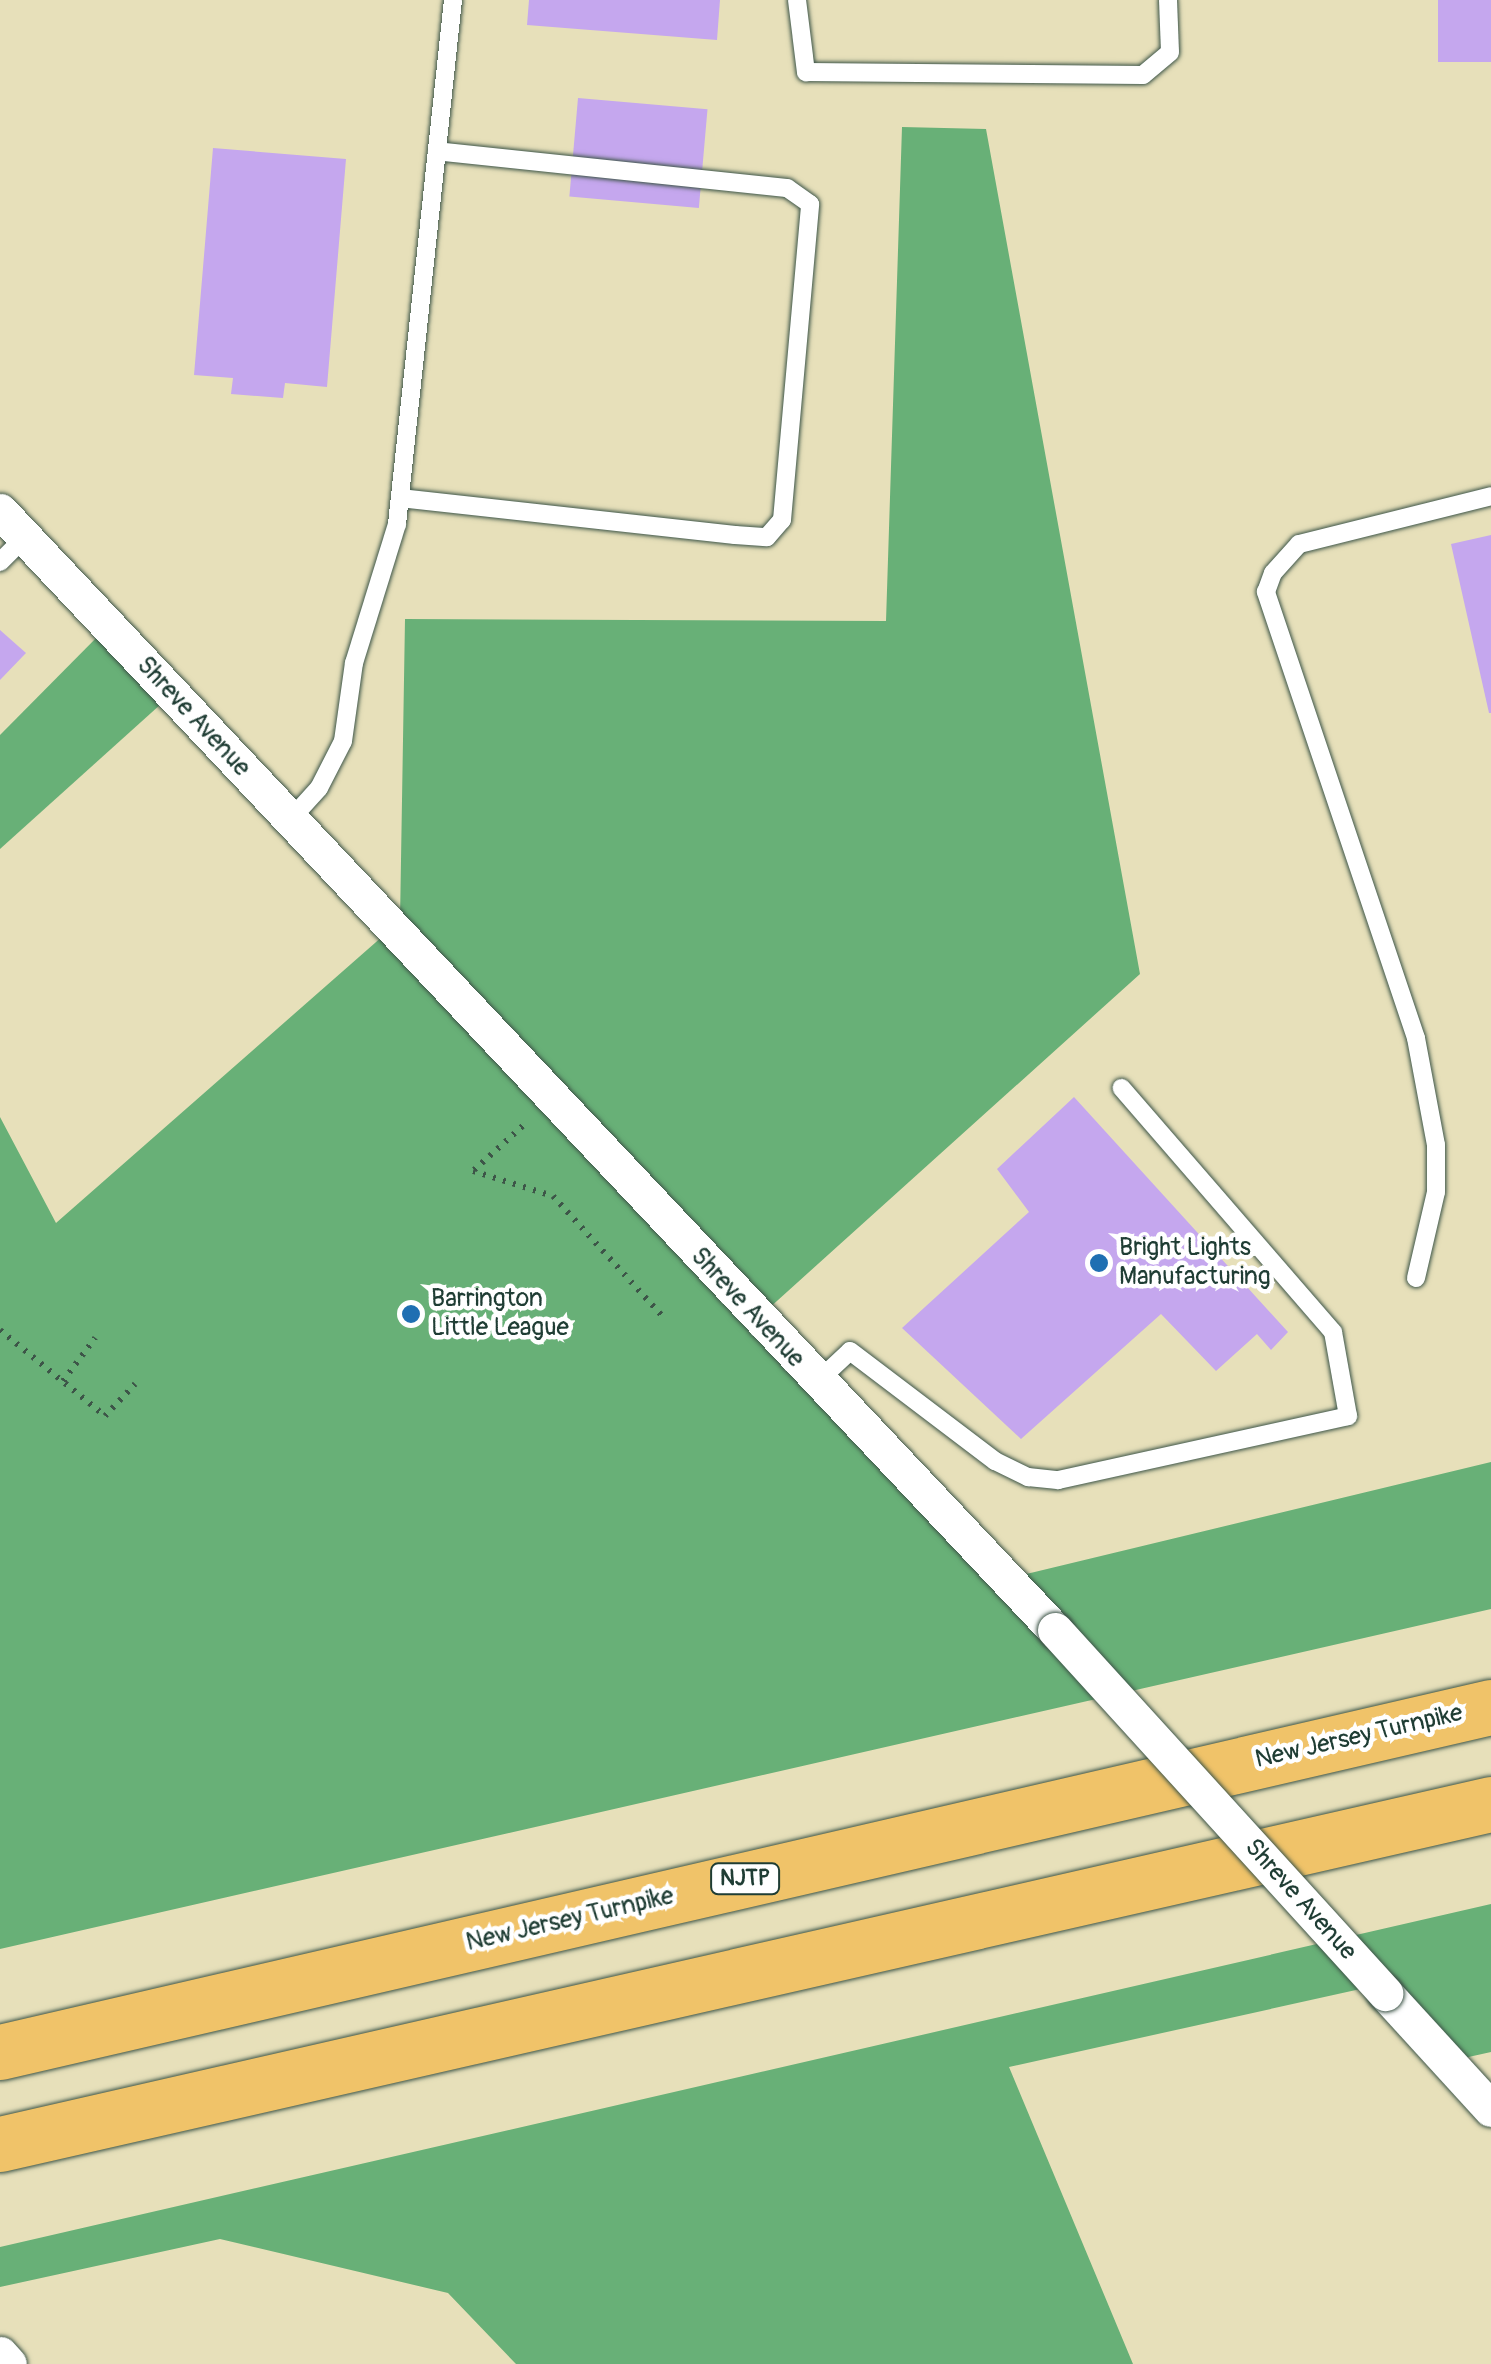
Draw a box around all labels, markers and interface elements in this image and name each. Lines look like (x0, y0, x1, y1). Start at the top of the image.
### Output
street label: Shreve Avenue (130, 651, 256, 783)
place label: Bright Lights Manufacturing (1119, 1234, 1271, 1293)
street label: Shreve Avenue (684, 1242, 810, 1374)
marker: Bright Lights Manufacturing (1088, 1252, 1110, 1274)
place label: Barrington Little League (431, 1285, 569, 1344)
marker: Barrington Little League (400, 1303, 422, 1325)
street label: New Jersey Turnpike (1252, 1699, 1466, 1775)
street label: Shreve Avenue (1238, 1833, 1362, 1967)
road number: NJTP (710, 1862, 780, 1896)
street label: New Jersey Turnpike (463, 1882, 677, 1958)

